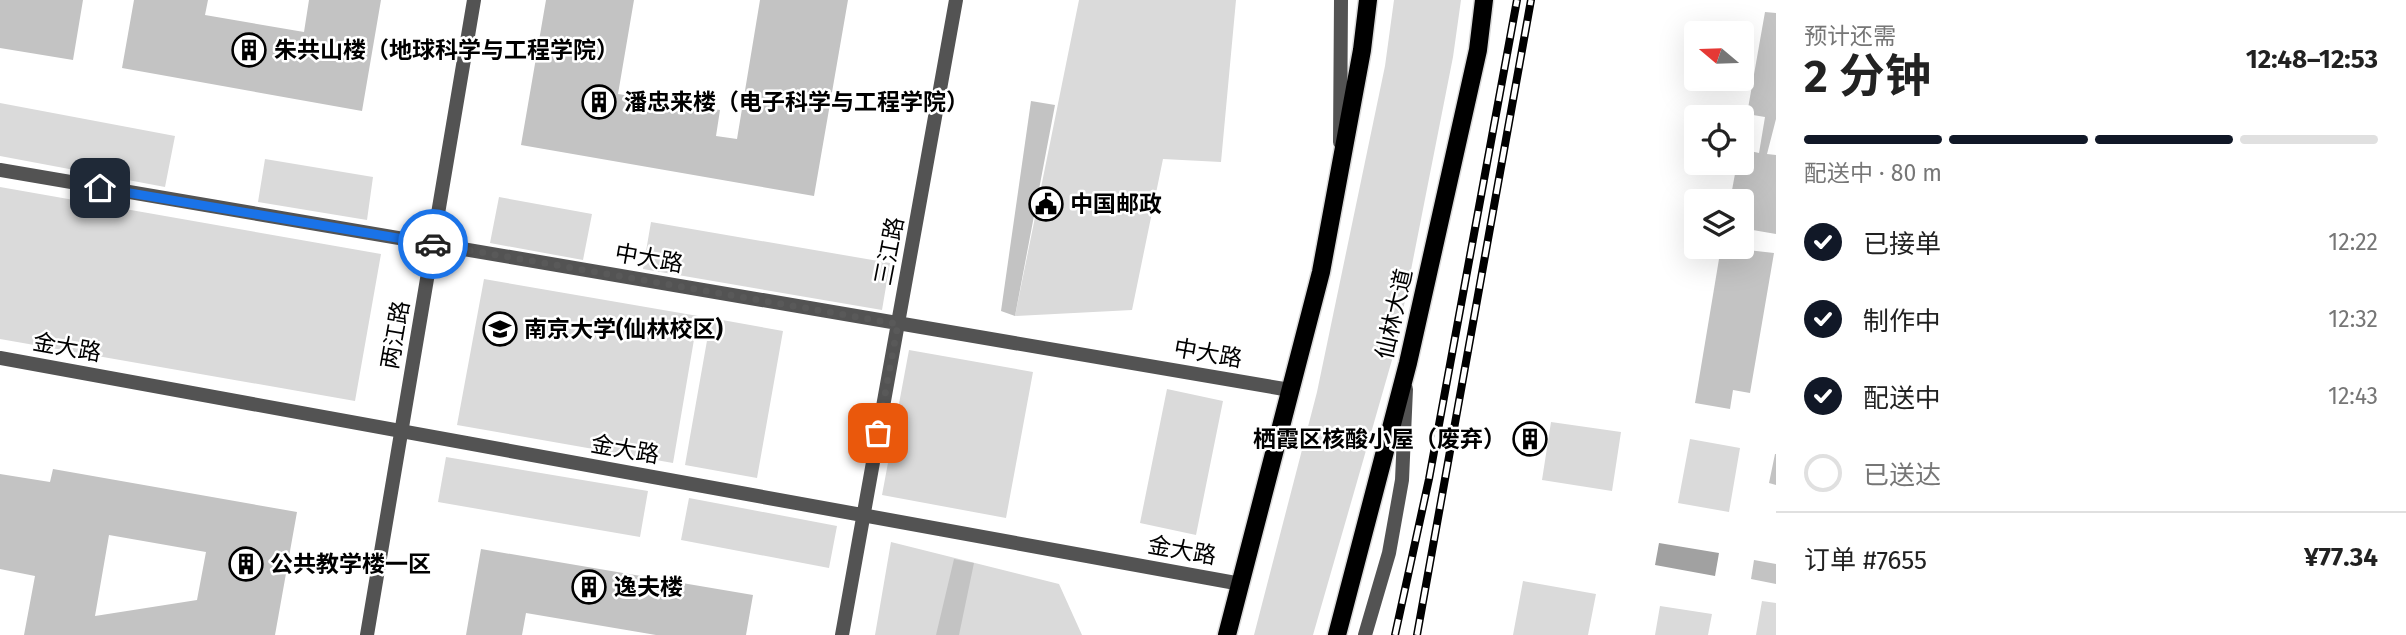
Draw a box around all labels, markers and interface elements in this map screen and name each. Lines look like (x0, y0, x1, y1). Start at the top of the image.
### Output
north arrow (1684, 21, 1754, 91)
map controls (1684, 21, 1754, 259)
text: 预计还需 (1804, 22, 1896, 50)
building icon: 朱共山楼（地球科学与工程学院） (230, 31, 268, 69)
place label: 朱共山楼（地球科学与工程学院） (274, 36, 619, 64)
text: 12:48–12:53 (2246, 44, 2378, 75)
text: 2 分钟 (1804, 49, 1931, 104)
building icon: 潘忠来楼（电子科学与工程学院） (580, 83, 618, 121)
place label: 潘忠来楼（电子科学与工程学院） (624, 88, 969, 116)
button: locate (1684, 105, 1754, 175)
pin (70, 158, 130, 218)
text: 配送中 · 80 m (1804, 159, 1942, 187)
icon: home (81, 169, 119, 207)
public building icon: 中国邮政 (1027, 185, 1065, 223)
button: layers (1684, 189, 1754, 259)
place label: 中国邮政 (1070, 190, 1162, 218)
courier (398, 209, 468, 279)
street label: 三江路 (869, 214, 909, 288)
icon: check (1804, 223, 1842, 261)
icon: car (414, 225, 452, 263)
text: 12:22 (2328, 228, 2378, 256)
text: 已接单 (1863, 229, 1941, 260)
street label: 中大路 (613, 238, 685, 278)
street label: 仙林大道 (1370, 266, 1418, 362)
street label: 两江路 (375, 299, 415, 371)
icon: check (1804, 300, 1842, 338)
text: 12:32 (2328, 305, 2378, 333)
text: 制作中 (1863, 306, 1941, 337)
school or university icon: 南京大学(仙林校区) (481, 310, 519, 348)
place label: 南京大学(仙林校区) (524, 315, 723, 343)
street label: 金大路 (31, 327, 103, 367)
street label: 中大路 (1172, 333, 1244, 373)
icon: check (1804, 377, 1842, 415)
text: 12:43 (2328, 382, 2378, 410)
text: 配送中 (1863, 383, 1941, 414)
pin (848, 403, 908, 463)
icon: bag (859, 414, 897, 452)
building icon: 栖霞区核酸小屋（废弃） (1511, 420, 1549, 458)
place label: 栖霞区核酸小屋（废弃） (1253, 425, 1506, 453)
street label: 金大路 (589, 429, 661, 469)
text: 已送达 (1863, 460, 1941, 491)
street label: 金大路 (1146, 530, 1218, 570)
text: ¥77.34 (2304, 542, 2378, 573)
building icon: 公共教学楼一区 (227, 545, 265, 583)
text: 订单 #7655 (1804, 545, 1927, 576)
place label: 公共教学楼一区 (270, 550, 431, 578)
building icon: 逸夫楼 (570, 568, 608, 606)
place label: 逸夫楼 (614, 573, 683, 601)

